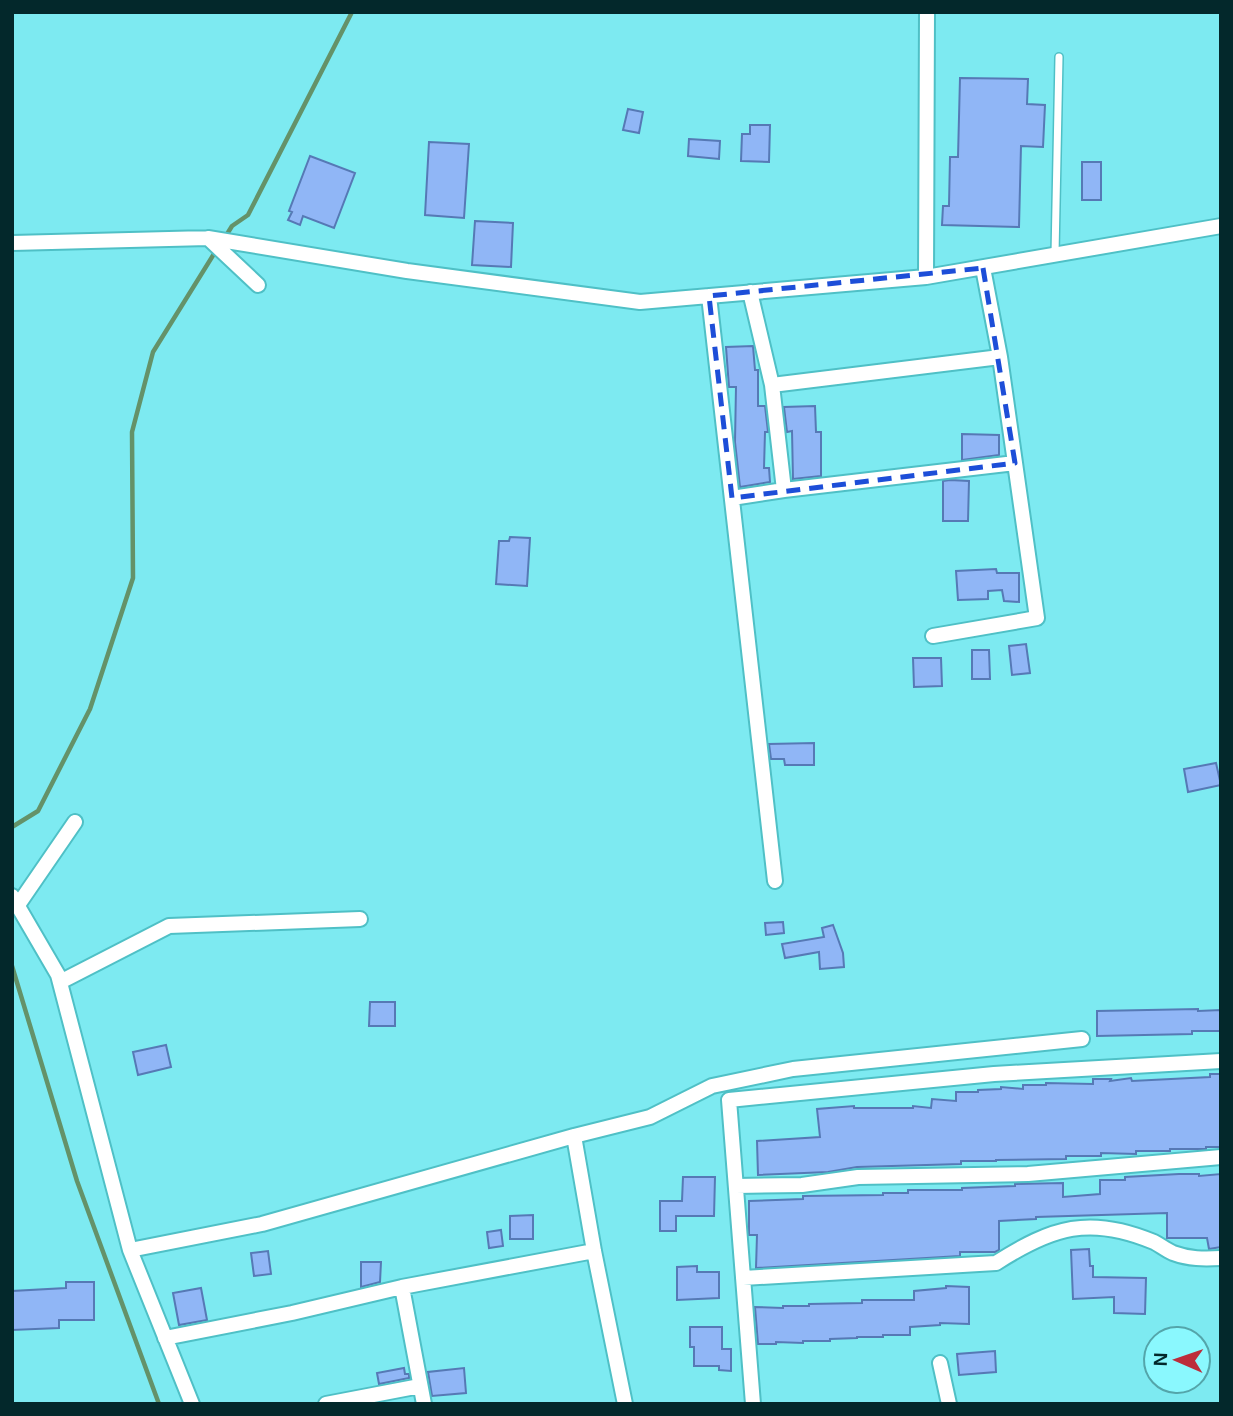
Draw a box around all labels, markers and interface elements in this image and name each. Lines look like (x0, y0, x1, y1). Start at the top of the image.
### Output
north arrow (1142, 1325, 1212, 1395)
text: N (1150, 1352, 1171, 1367)

